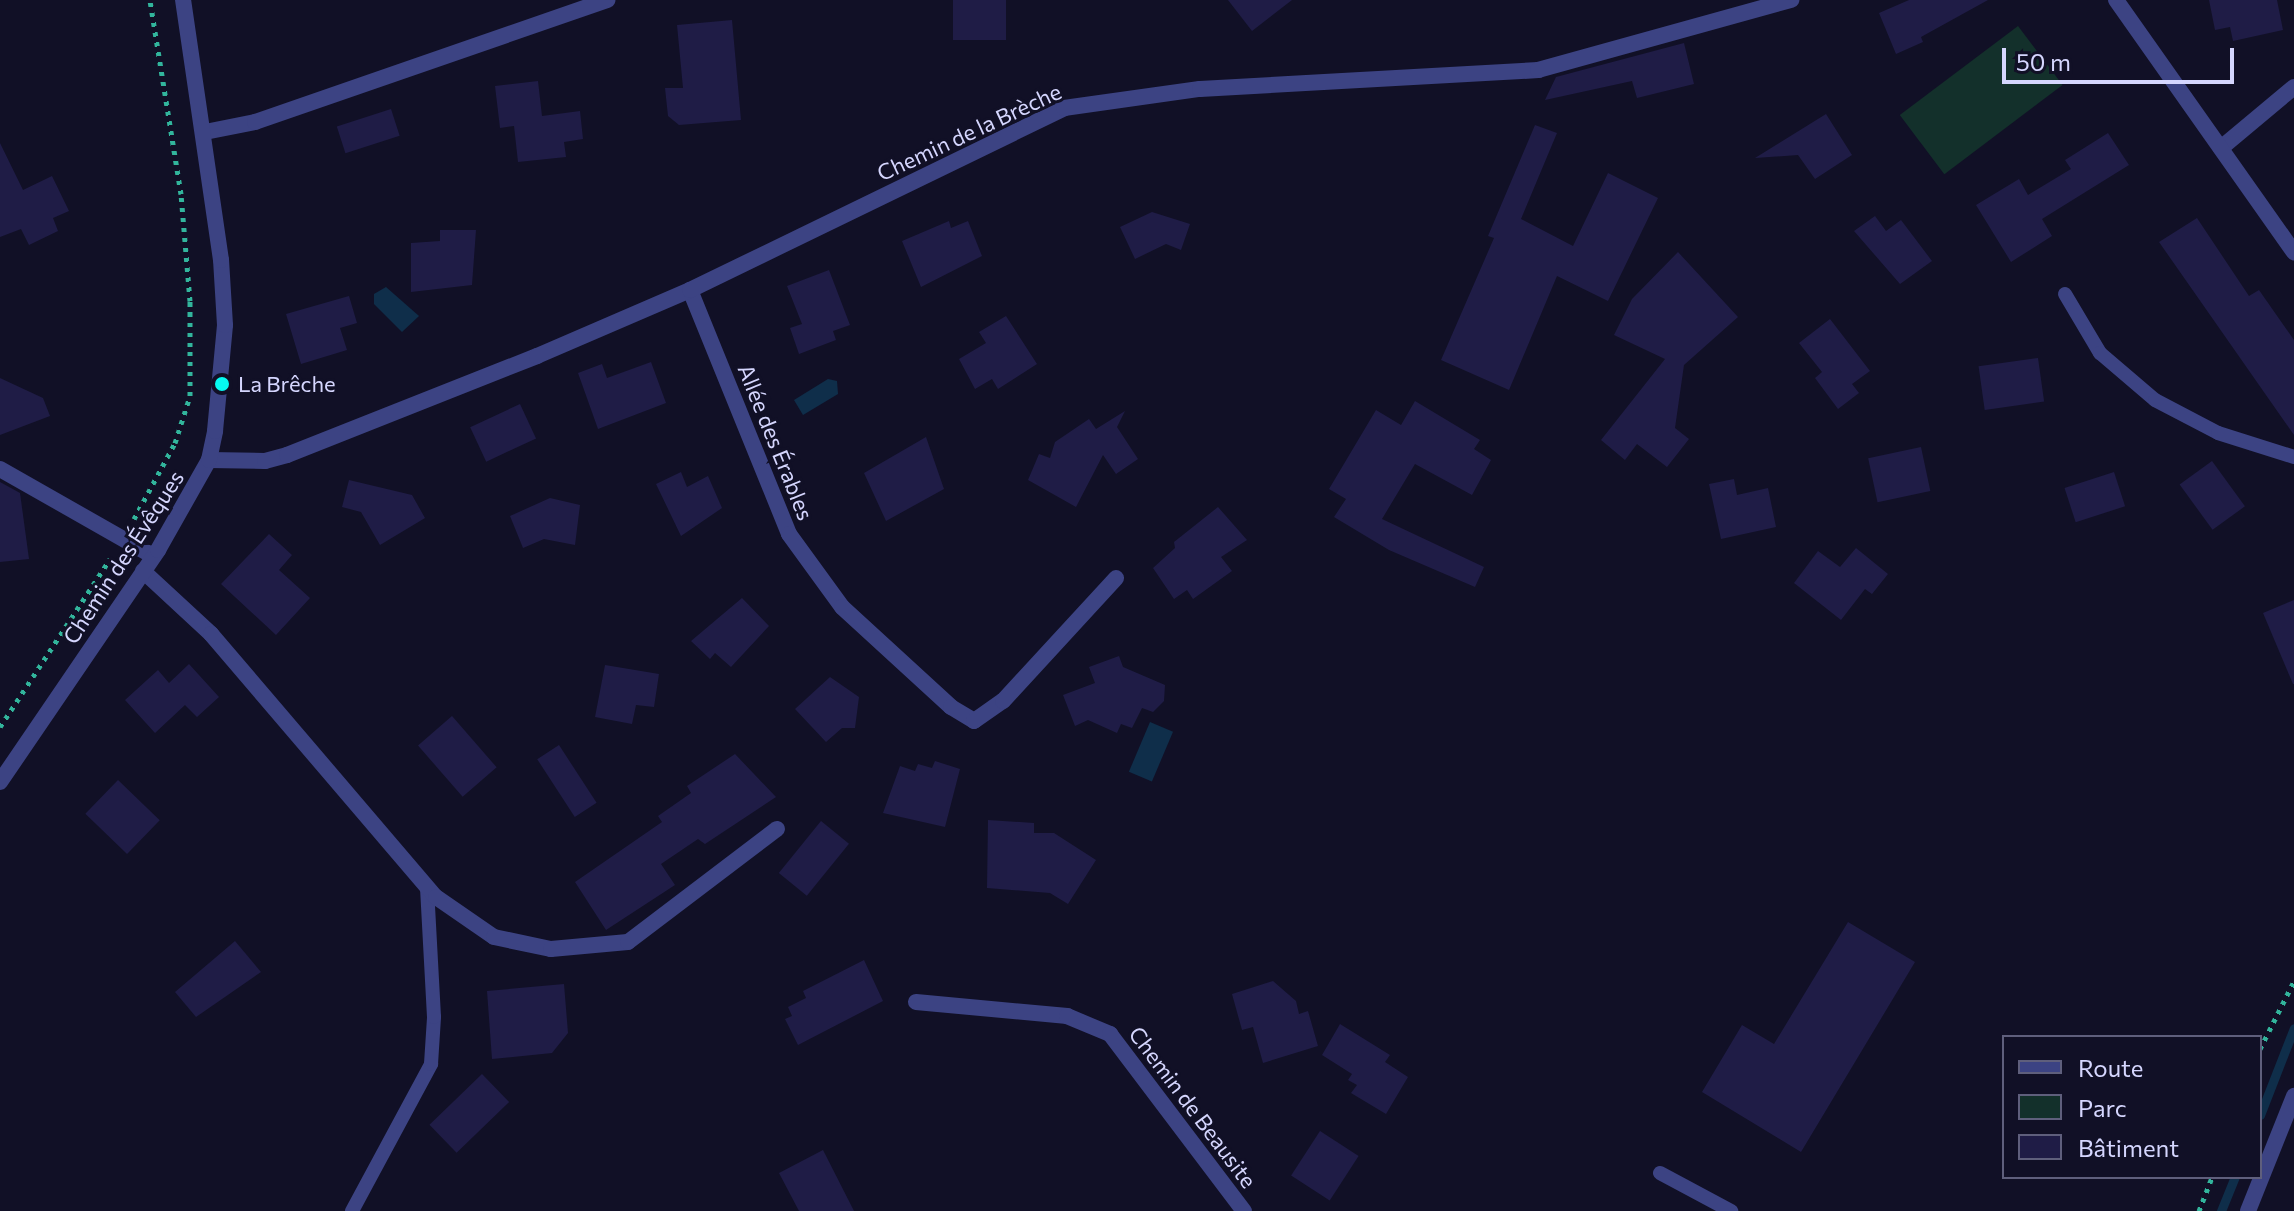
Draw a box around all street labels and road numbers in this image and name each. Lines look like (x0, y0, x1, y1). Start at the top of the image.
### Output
street label: Chemin de la Brèche (873, 78, 1065, 186)
street label: Allée des Érables (733, 360, 819, 524)
street label: Chemin des Évêques (57, 465, 189, 649)
street label: Chemin de Beausite (1124, 1021, 1262, 1193)

